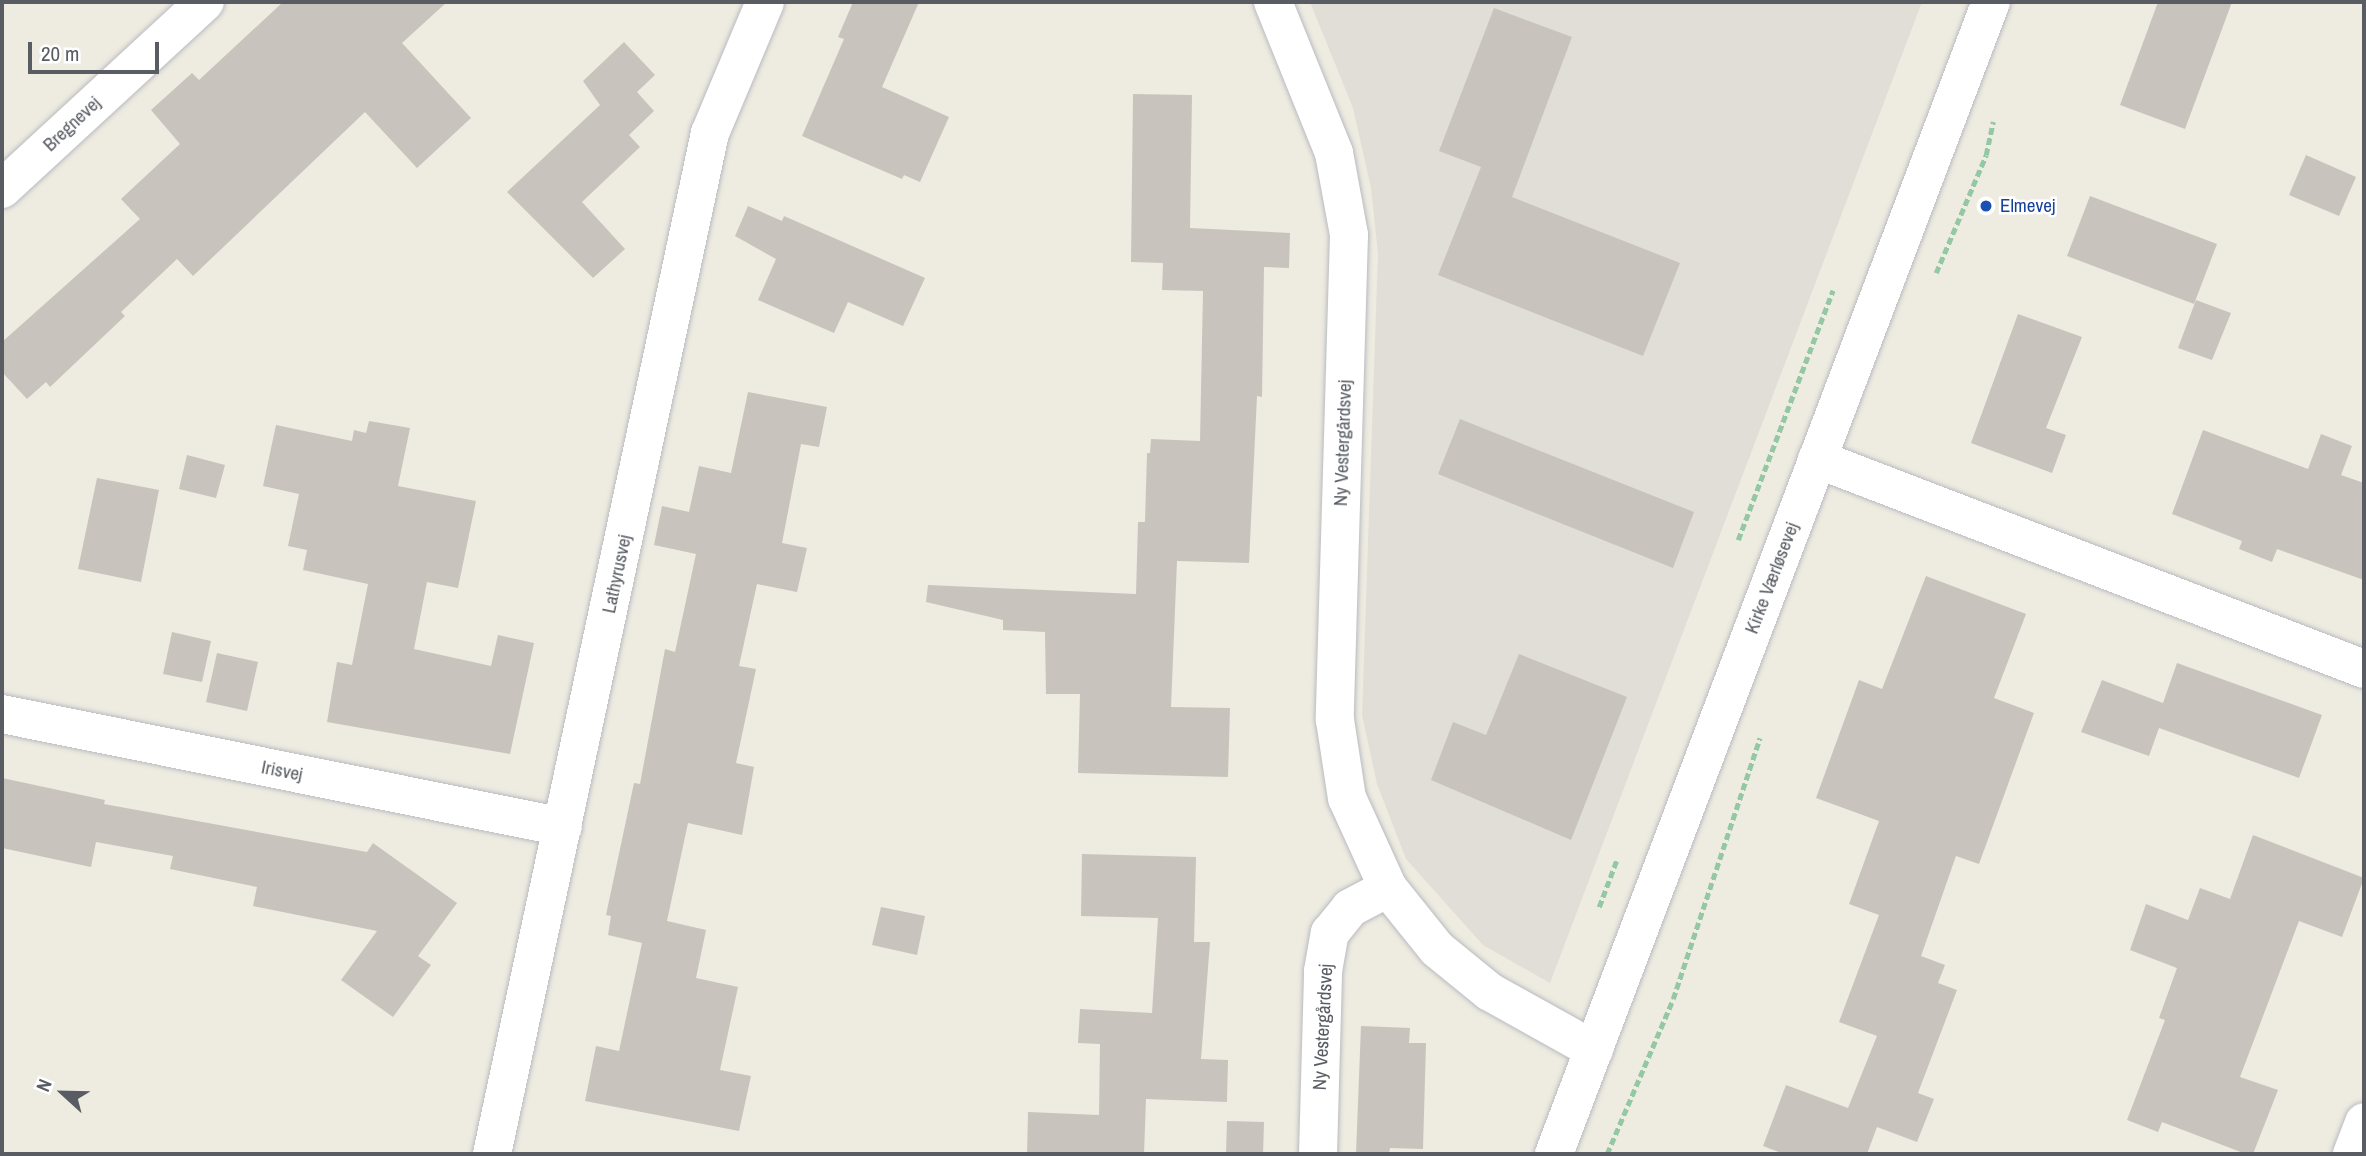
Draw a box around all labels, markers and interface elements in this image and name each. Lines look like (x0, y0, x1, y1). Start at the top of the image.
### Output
scale bar (32, 28, 163, 72)
text: 20 m (41, 39, 79, 68)
street label: Bregnevej (39, 92, 105, 156)
place label: Elmevej (2000, 195, 2055, 217)
marker: Elmevej (1978, 198, 1994, 214)
street label: Ny Vestergårdsvej (1329, 379, 1357, 507)
street label: Kirke Værløsevej (1740, 519, 1804, 637)
street label: Lathyrusvej (598, 533, 636, 615)
street label: Irisvej (259, 756, 305, 786)
street label: Ny Vestergårdsvej (1308, 963, 1338, 1091)
north arrow (28, 1058, 98, 1128)
text: N (29, 1075, 58, 1095)

